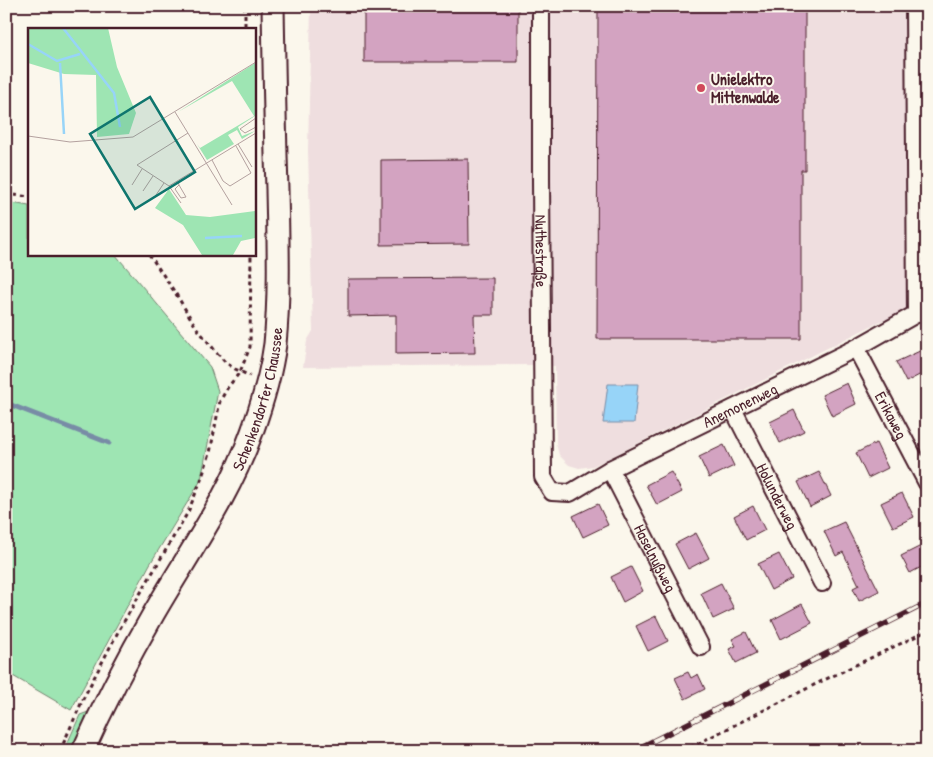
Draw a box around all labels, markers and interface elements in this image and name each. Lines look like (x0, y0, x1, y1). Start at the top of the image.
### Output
inset map (28, 28, 255, 255)
place label: Unielektro Mittenwalde (711, 68, 780, 108)
marker: Unielektro Mittenwalde (695, 82, 707, 94)
street label: Nuthestraße (530, 215, 553, 288)
street label: Schenkendorfer Chaussee (227, 326, 287, 474)
street label: Anemonenweg (699, 377, 781, 433)
street label: Erikaweg (870, 388, 913, 443)
street label: Holunderweg (752, 459, 804, 533)
street label: Haselnußweg (629, 520, 682, 596)

